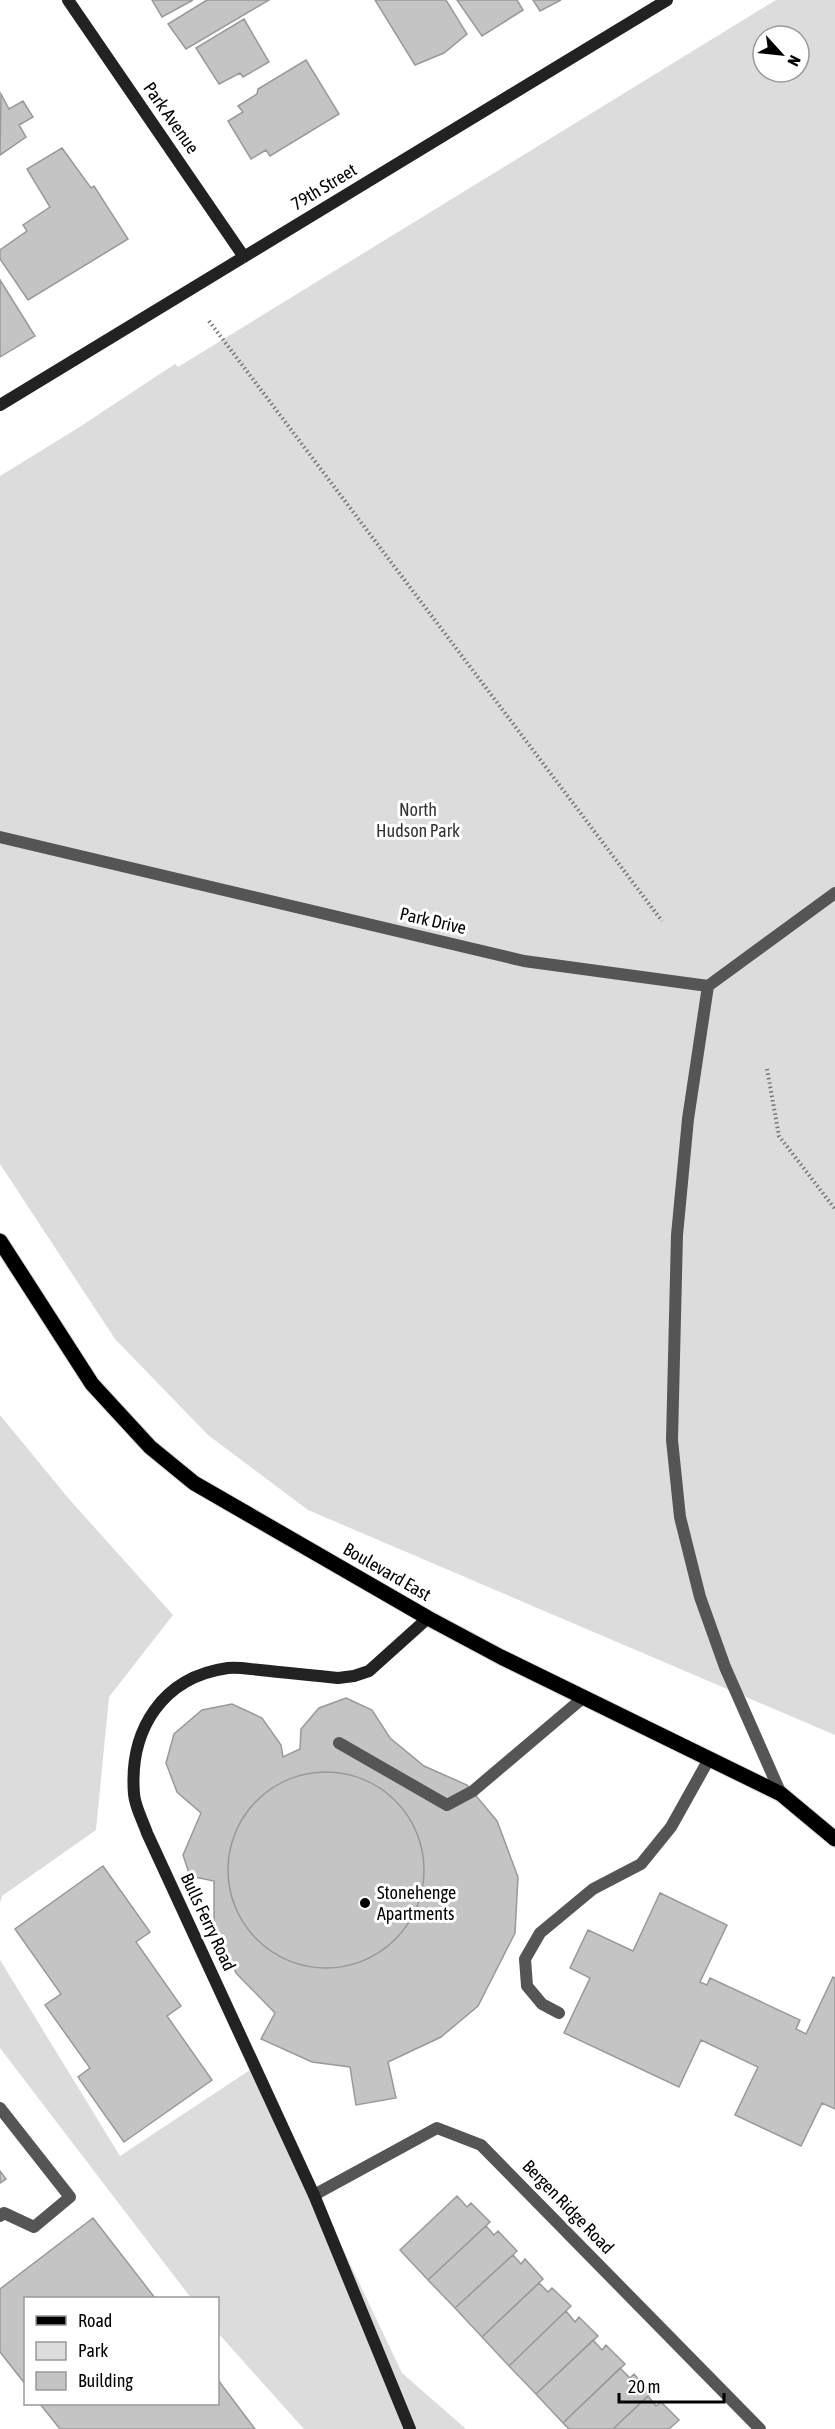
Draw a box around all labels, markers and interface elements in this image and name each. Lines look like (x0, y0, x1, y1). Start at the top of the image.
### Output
north arrow (751, 24, 811, 84)
text: N (784, 53, 805, 69)
street label: Park Avenue (139, 78, 204, 157)
street label: 79th Street (287, 159, 360, 214)
park label: North Hudson Park (376, 799, 460, 841)
street label: Park Drive (398, 903, 468, 938)
street label: Boulevard East (340, 1538, 435, 1605)
street label: Bulls Ferry Road (177, 1870, 240, 1974)
place label: Stonehenge Apartments (377, 1882, 456, 1924)
marker: Stonehenge Apartments (358, 1896, 372, 1910)
street label: Bergen Ridge Road (518, 2155, 618, 2258)
legend (24, 2297, 219, 2405)
text: Road (78, 2310, 112, 2331)
text: Park (78, 2340, 108, 2361)
scale bar (619, 2366, 724, 2404)
text: Building (78, 2370, 133, 2391)
text: 20 m (628, 2376, 660, 2397)

